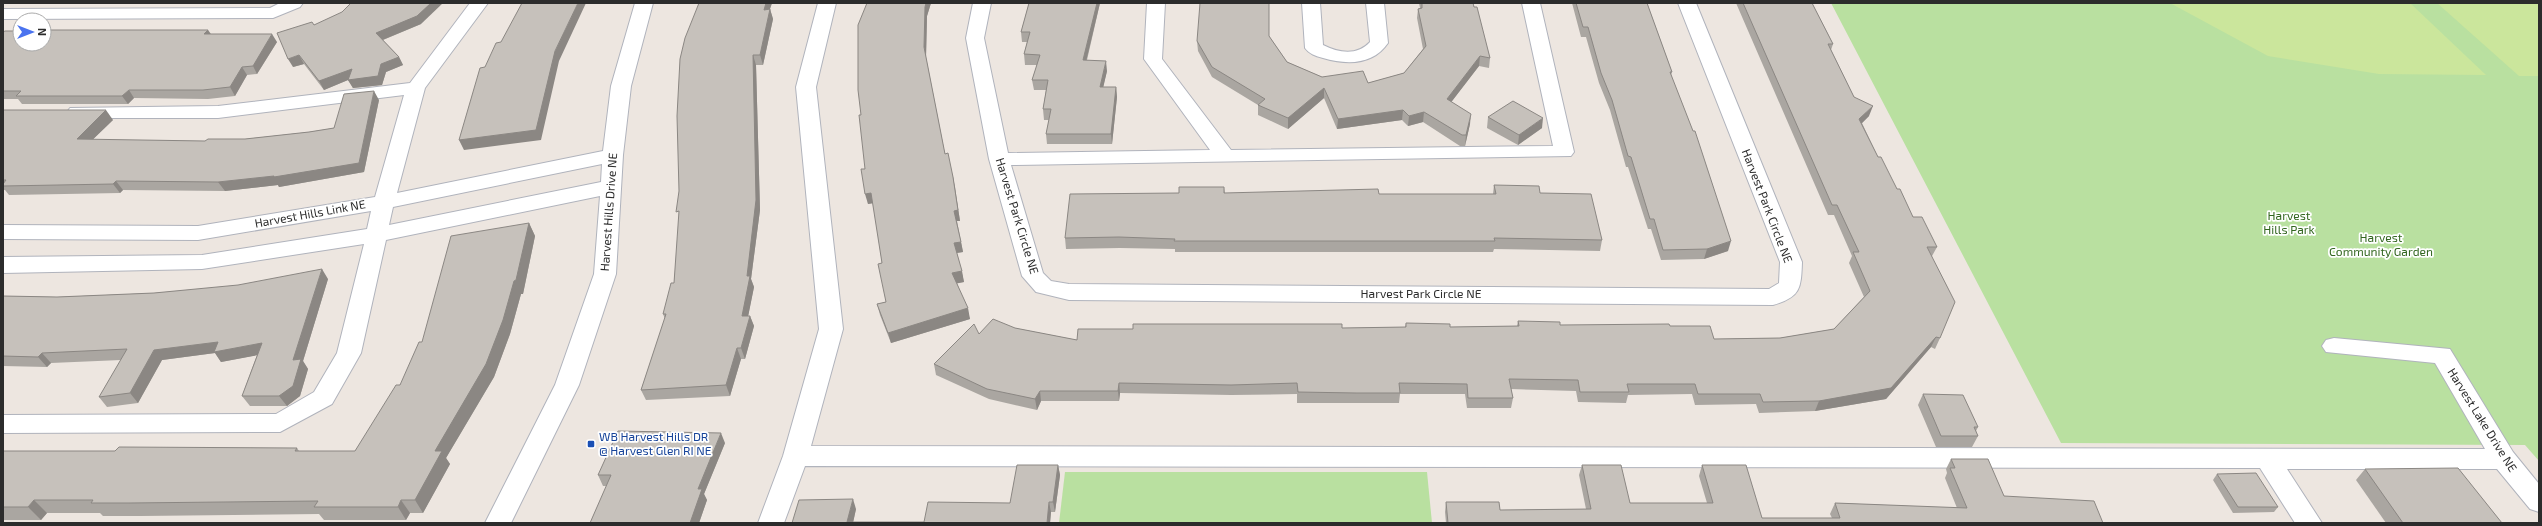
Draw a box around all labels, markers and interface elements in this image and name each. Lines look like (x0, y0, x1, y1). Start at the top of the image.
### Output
north arrow (12, 12, 52, 52)
text: N (36, 28, 49, 36)
street label: Harvest Park Circle NE (1740, 147, 1796, 265)
street label: Harvest Hills Drive NE (597, 152, 619, 272)
street label: Harvest Park Circle NE (994, 156, 1042, 276)
street label: Harvest Hills Link NE (253, 196, 367, 230)
park label: Harvest Hills Park (2263, 208, 2315, 236)
park label: Harvest Community Garden (2329, 230, 2433, 258)
street label: Harvest Park Circle NE (1361, 286, 1482, 300)
street label: Harvest Lake Drive NE (2445, 365, 2521, 474)
place label: WB Harvest Hills DR @ Harvest Glen RI NE (599, 429, 712, 457)
marker: WB Harvest Hills DR @ Harvest Glen RI NE (586, 439, 596, 449)

